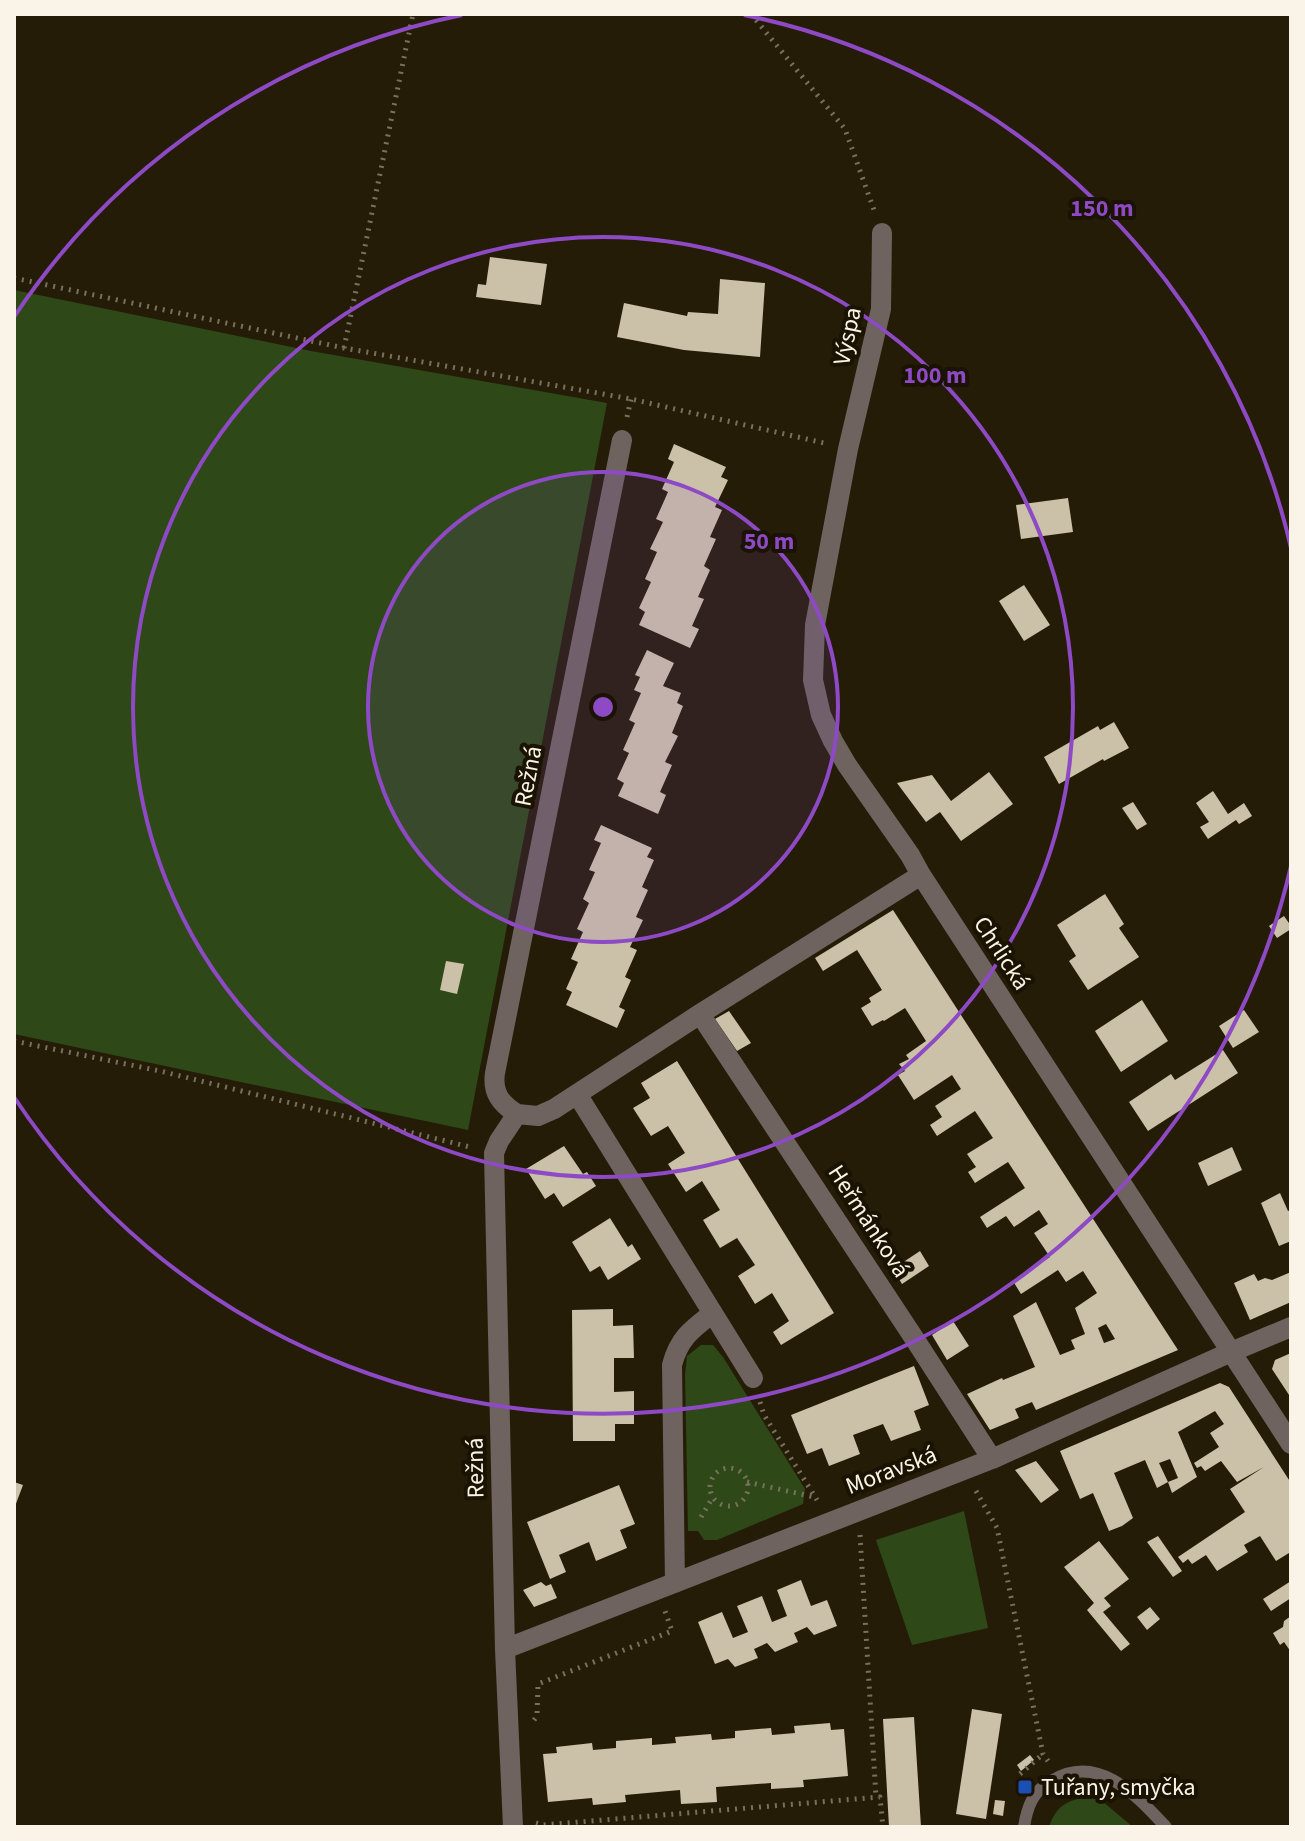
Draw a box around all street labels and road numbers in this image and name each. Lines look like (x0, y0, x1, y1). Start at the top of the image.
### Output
street label: Výspa (824, 304, 871, 368)
street label: Režná (506, 743, 551, 809)
street label: Chrlická (965, 909, 1039, 997)
street label: Heřmánková (819, 1158, 918, 1285)
street label: Režná (457, 1437, 494, 1499)
street label: Moravská (840, 1437, 942, 1504)

